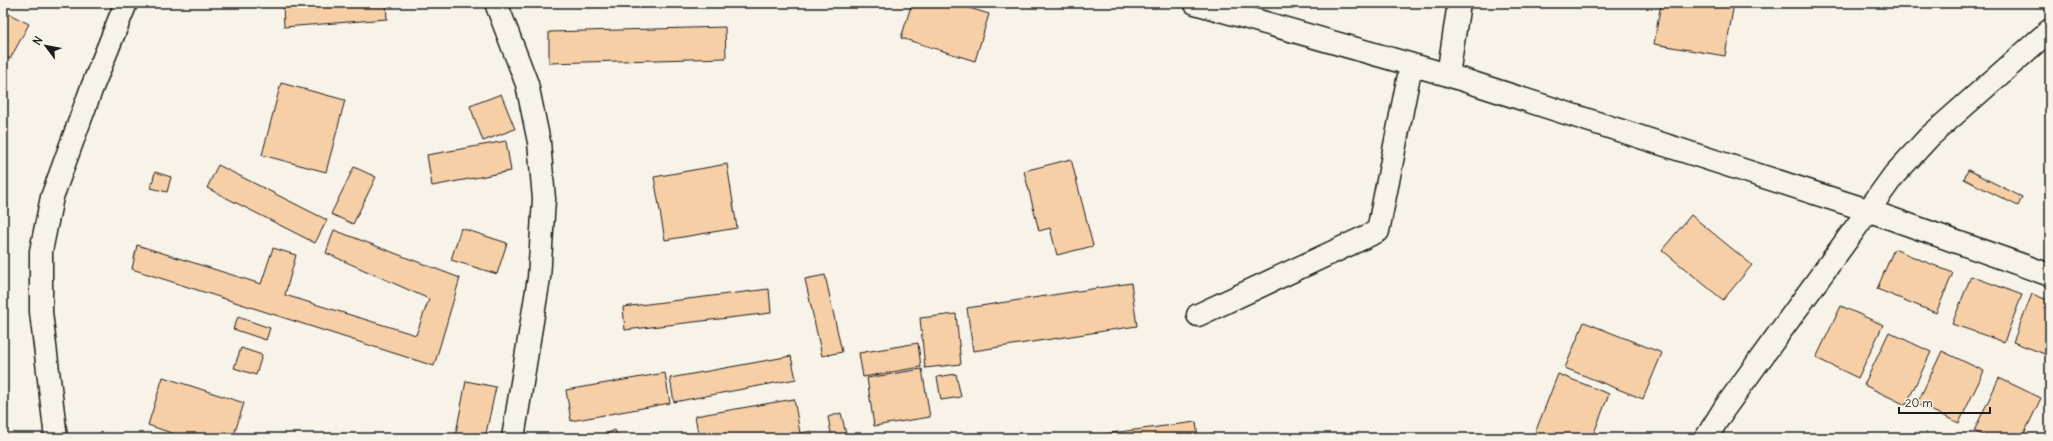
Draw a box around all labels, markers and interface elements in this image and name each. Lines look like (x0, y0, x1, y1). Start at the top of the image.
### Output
north arrow (26, 26, 66, 66)
text: N (30, 34, 45, 48)
scale bar (1899, 389, 1990, 415)
text: 20 m (1905, 395, 1933, 410)

